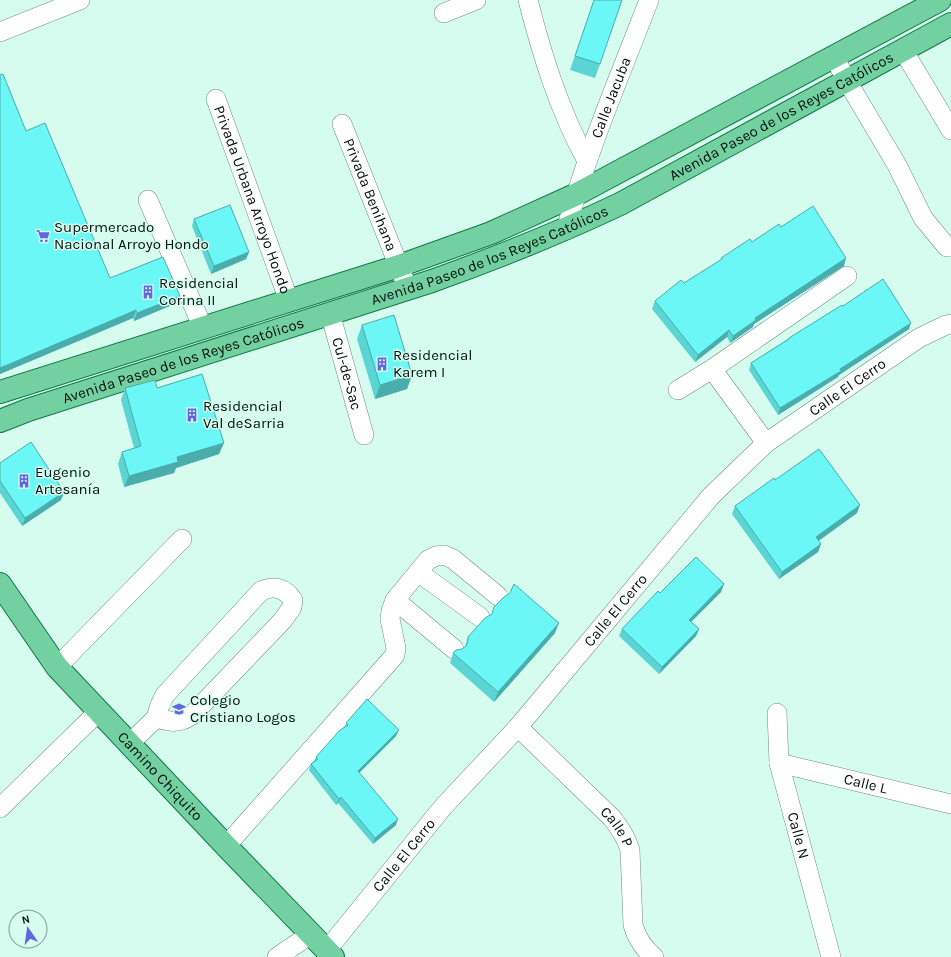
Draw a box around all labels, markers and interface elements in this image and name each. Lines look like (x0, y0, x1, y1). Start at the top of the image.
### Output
street label: Avenida Paseo de los Reyes Católicos (666, 48, 897, 185)
street label: Calle Jacuba (587, 54, 635, 141)
street label: Privada Urbana Arroyo Hondo (210, 103, 295, 296)
street label: Privada Benihana (340, 136, 401, 254)
street label: Avenida Paseo de los Reyes Católicos (369, 202, 611, 309)
place label: Supermercado Nacional Arroyo Hondo (54, 218, 209, 253)
supermarket icon: Supermercado Nacional Arroyo Hondo (35, 228, 51, 244)
place label: Residencial Corina II (159, 274, 239, 309)
building icon: Residencial Corina II (140, 284, 156, 300)
street label: Avenida Paseo de los Reyes Católicos (60, 313, 306, 407)
street label: Cul-de-Sac (328, 335, 366, 412)
place label: Residencial Karem I (393, 346, 473, 381)
street label: Calle El Cerro (806, 354, 889, 420)
building icon: Residencial Karem I (374, 356, 390, 372)
place label: Residencial Val deSarria (203, 397, 284, 432)
building icon: Residencial Val deSarria (184, 407, 200, 423)
place label: Eugenio Artesanía (35, 463, 100, 498)
building icon: Eugenio Artesanía (16, 473, 32, 489)
street label: Calle El Cerro (580, 570, 651, 650)
place label: Colegio Cristiano Logos (190, 691, 296, 726)
school or university icon: Colegio Cristiano Logos (171, 701, 187, 717)
street label: Camino Chiquito (114, 728, 206, 825)
street label: Calle L (842, 770, 889, 798)
street label: Calle P (597, 803, 637, 850)
street label: Calle N (784, 810, 813, 861)
street label: Calle El Cerro (369, 815, 439, 896)
north arrow (8, 909, 48, 949)
text: N (21, 913, 31, 927)

